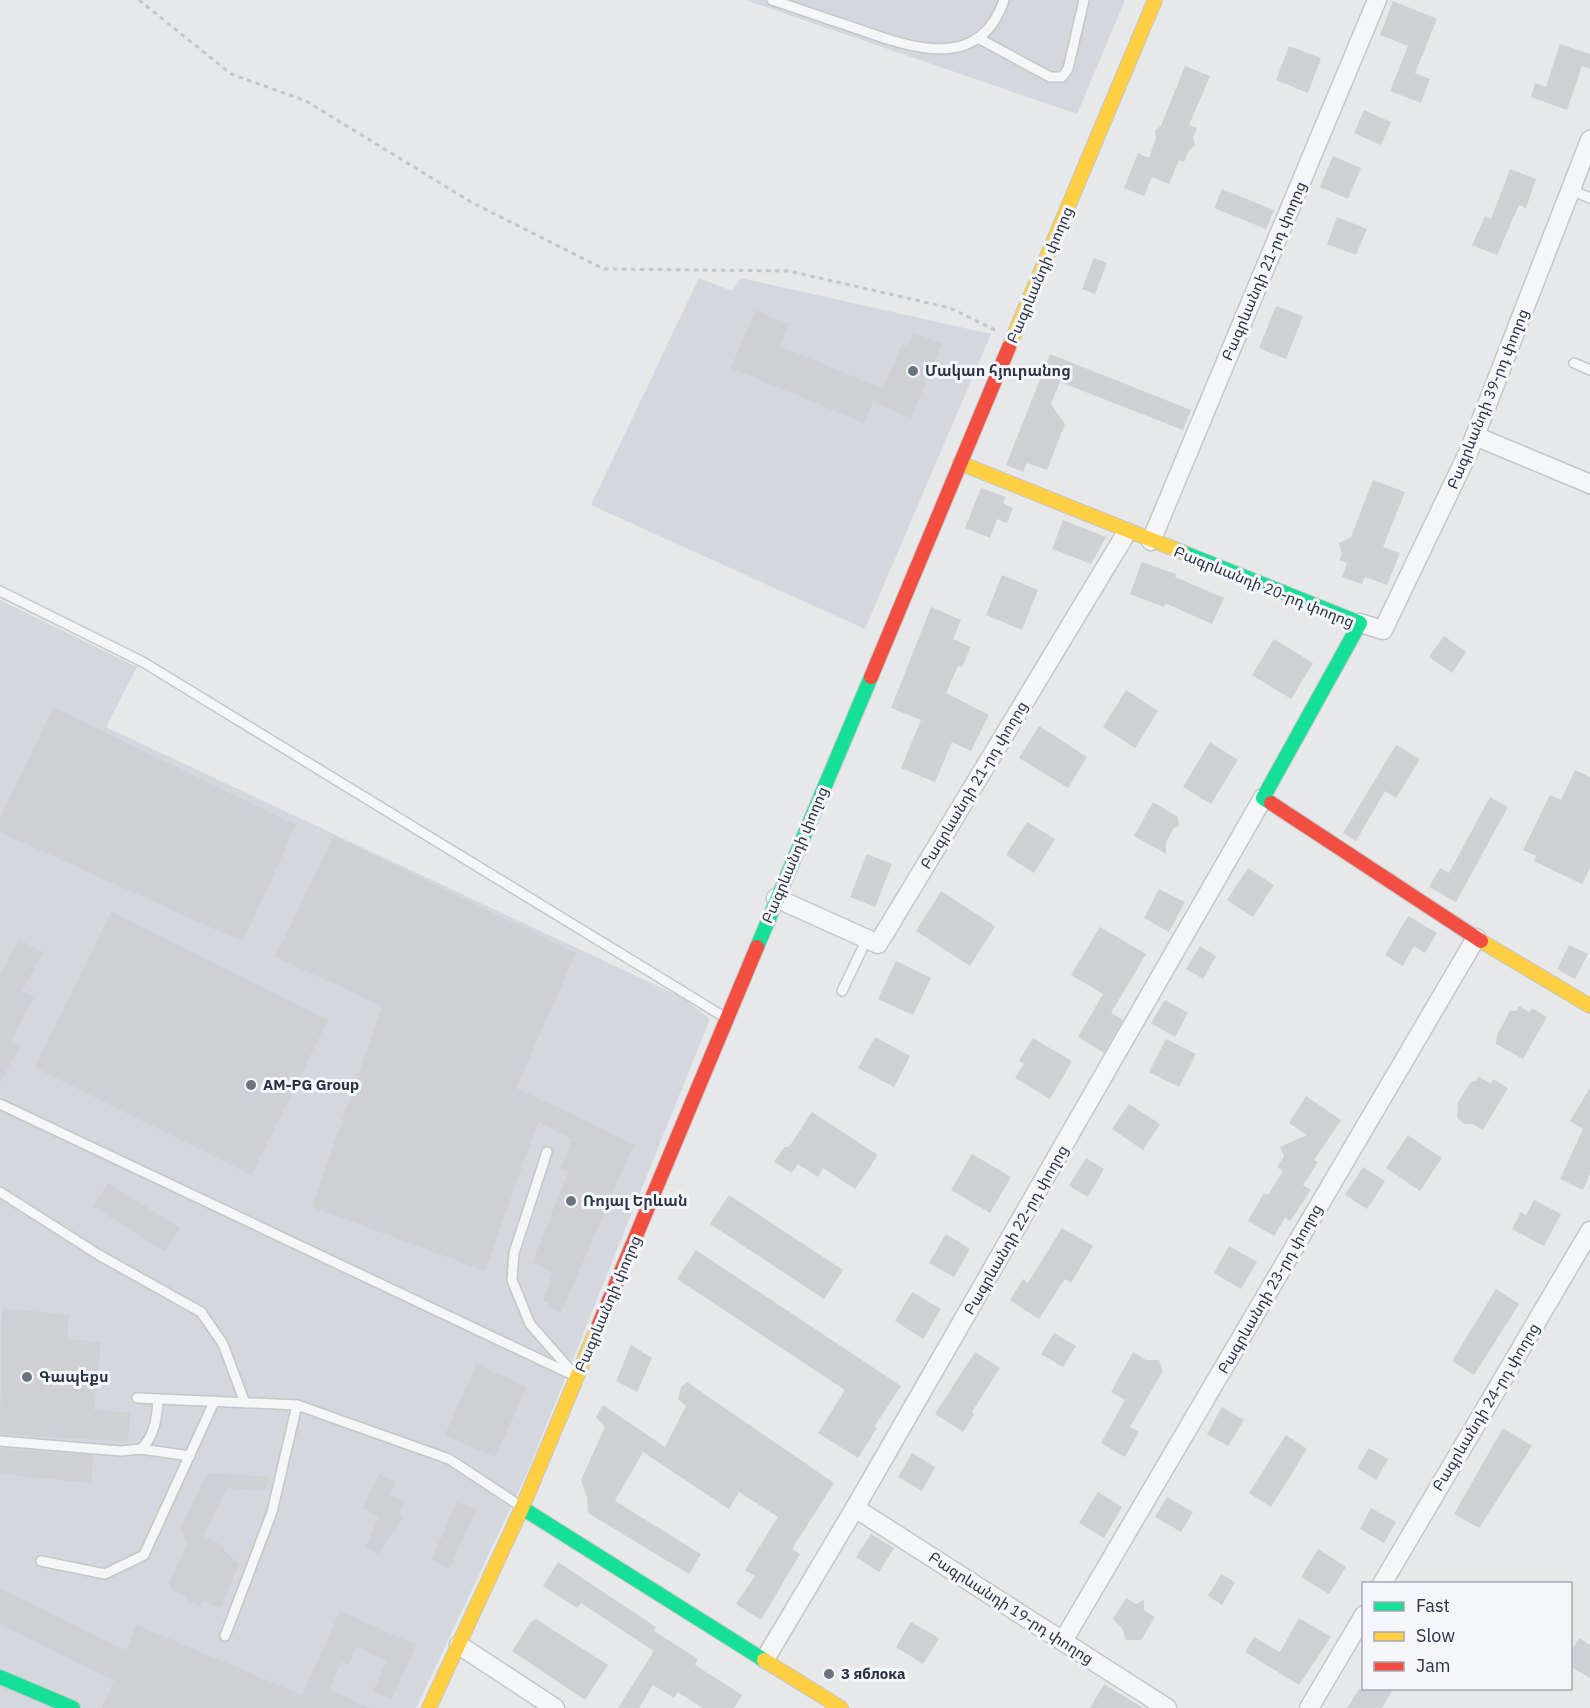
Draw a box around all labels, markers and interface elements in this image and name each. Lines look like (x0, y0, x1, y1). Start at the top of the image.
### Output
street label: Բագրևանդի 21-րդ փողոց (1217, 178, 1310, 363)
street label: Բագրևանդի փողոց (1002, 204, 1077, 346)
street label: Բագրևանդի 39-րդ փողոց (1443, 306, 1532, 492)
place label: Մակաո հյուրանոց (925, 361, 1071, 380)
marker: Մակաո հյուրանոց (906, 364, 920, 378)
street label: Բագրևանդի 20-րդ փողոց (1171, 542, 1357, 631)
street label: Բագրևանդի 21-րդ փողոց (916, 697, 1031, 872)
street label: Բագրևանդի փողոց (757, 784, 832, 926)
place label: AM-PG Group (263, 1075, 359, 1094)
marker: AM-PG Group (244, 1078, 258, 1092)
street label: Բագրևանդի 22-րդ փողոց (959, 1142, 1072, 1318)
place label: Ռոյալ Երևան (583, 1191, 687, 1210)
marker: Ռոյալ Երևան (564, 1194, 578, 1208)
street label: Բագրևանդի 23-րդ փողոց (1213, 1201, 1326, 1377)
street label: Բագրևանդի փողոց (570, 1233, 645, 1375)
street label: Բագրևանդի 24-րդ փողոց (1428, 1319, 1543, 1494)
place label: Գապեքս (39, 1367, 109, 1386)
marker: Գապեքս (20, 1370, 34, 1384)
street label: Բագրևանդի 19-րդ փողոց (925, 1547, 1097, 1668)
legend (1362, 1582, 1572, 1690)
text: Fast (1416, 1594, 1450, 1617)
text: Slow (1416, 1624, 1455, 1647)
text: Jam (1416, 1654, 1451, 1677)
place label: 3 яблока (841, 1664, 906, 1683)
marker: 3 яблока (822, 1667, 836, 1681)

